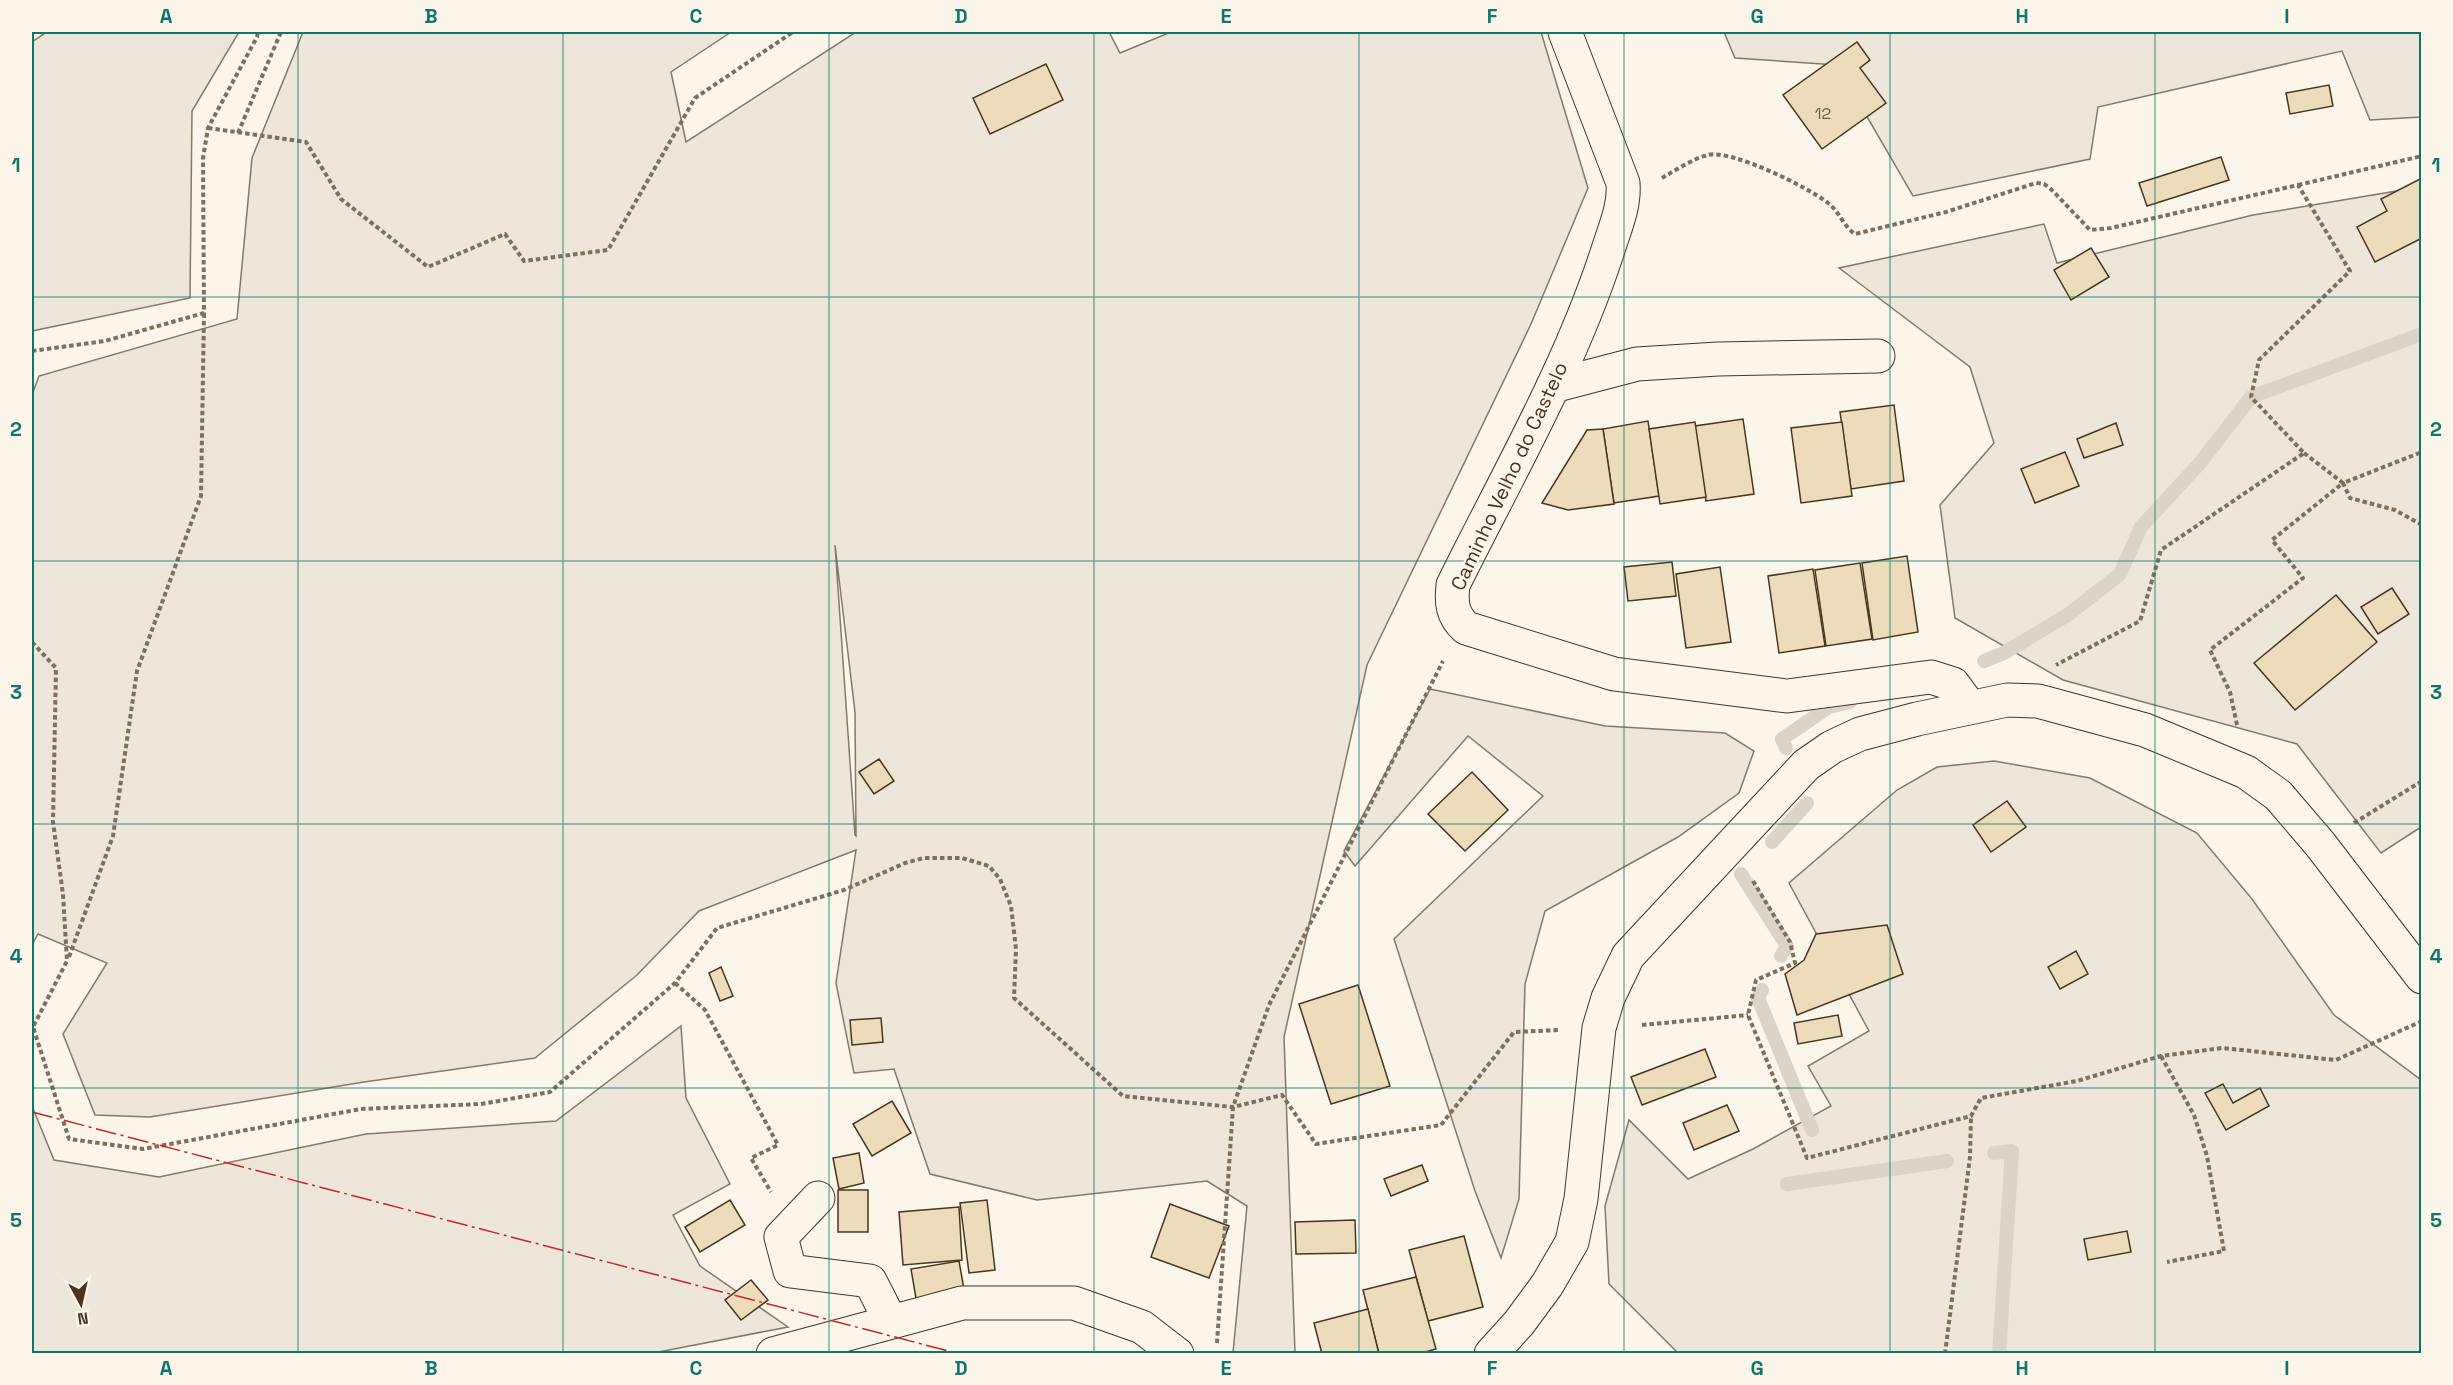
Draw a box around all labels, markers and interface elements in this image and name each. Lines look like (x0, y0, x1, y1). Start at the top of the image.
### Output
text: A (160, 3, 173, 29)
text: B (424, 3, 438, 29)
text: C (690, 3, 703, 29)
text: D (954, 3, 968, 29)
text: E (1220, 3, 1232, 29)
text: F (1487, 3, 1498, 29)
text: G (1750, 3, 1764, 29)
text: H (2015, 3, 2029, 29)
text: I (2284, 3, 2290, 29)
house number: 12 (1815, 103, 1831, 124)
text: 1 (11, 152, 21, 178)
text: 1 (2431, 152, 2441, 178)
street label: Caminho Velho do Castelo (1445, 358, 1573, 594)
text: 2 (10, 416, 22, 442)
text: 2 (2430, 416, 2442, 442)
text: 3 (10, 679, 22, 705)
text: 3 (2430, 679, 2442, 705)
text: 4 (10, 943, 23, 969)
text: 4 (2430, 943, 2443, 969)
text: 5 (10, 1207, 22, 1233)
text: 5 (2430, 1207, 2442, 1233)
north arrow (51, 1274, 111, 1334)
text: N (76, 1307, 90, 1330)
text: A (160, 1355, 173, 1381)
text: B (424, 1355, 438, 1381)
text: C (690, 1355, 703, 1381)
text: D (954, 1355, 968, 1381)
text: E (1220, 1355, 1232, 1381)
text: F (1487, 1355, 1498, 1381)
text: G (1750, 1355, 1764, 1381)
text: H (2015, 1355, 2029, 1381)
text: I (2284, 1355, 2290, 1381)

